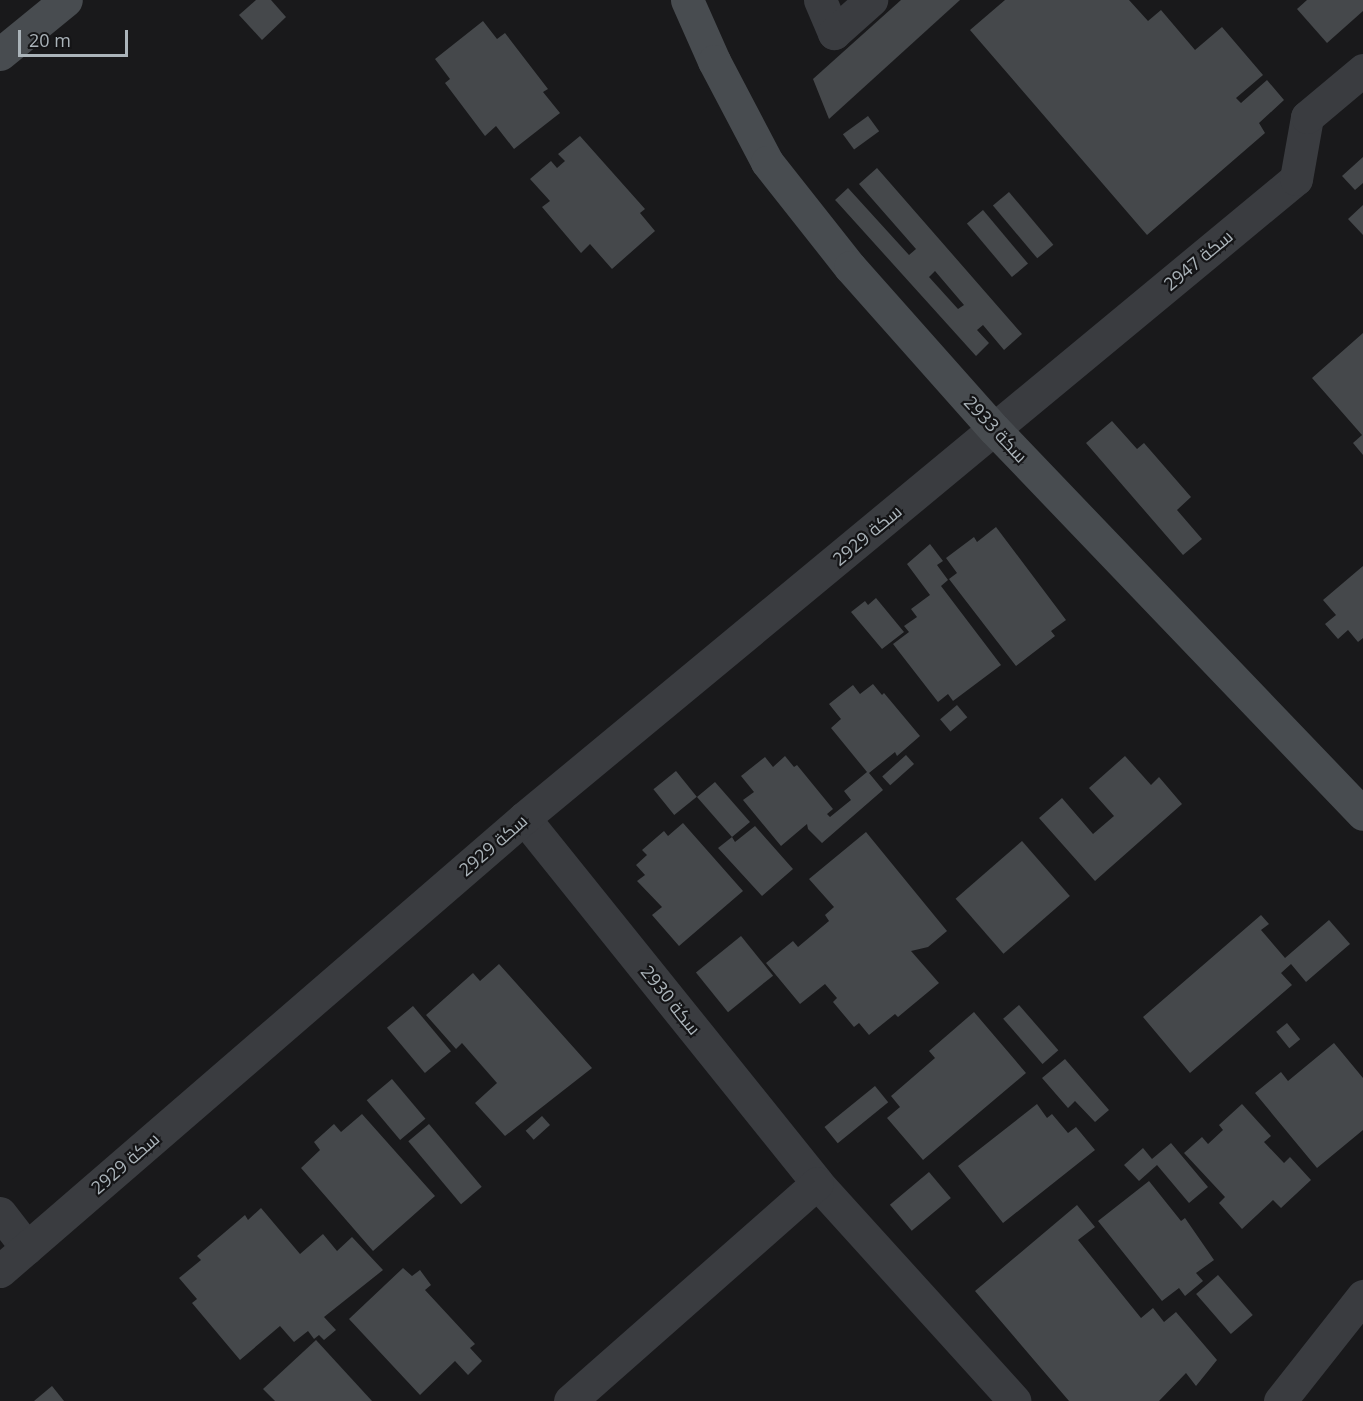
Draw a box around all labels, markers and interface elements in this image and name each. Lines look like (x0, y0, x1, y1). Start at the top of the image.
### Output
scale bar (21, 18, 130, 56)
text: 20 m (29, 28, 71, 52)
street label: سكة 2947 (1159, 225, 1237, 295)
street label: سكة 2933 (960, 391, 1032, 467)
street label: سكة 2929 (828, 500, 906, 570)
street label: سكة 2929 (455, 810, 531, 880)
street label: سكة 2930 (636, 961, 706, 1039)
street label: سكة 2929 (87, 1128, 163, 1198)

